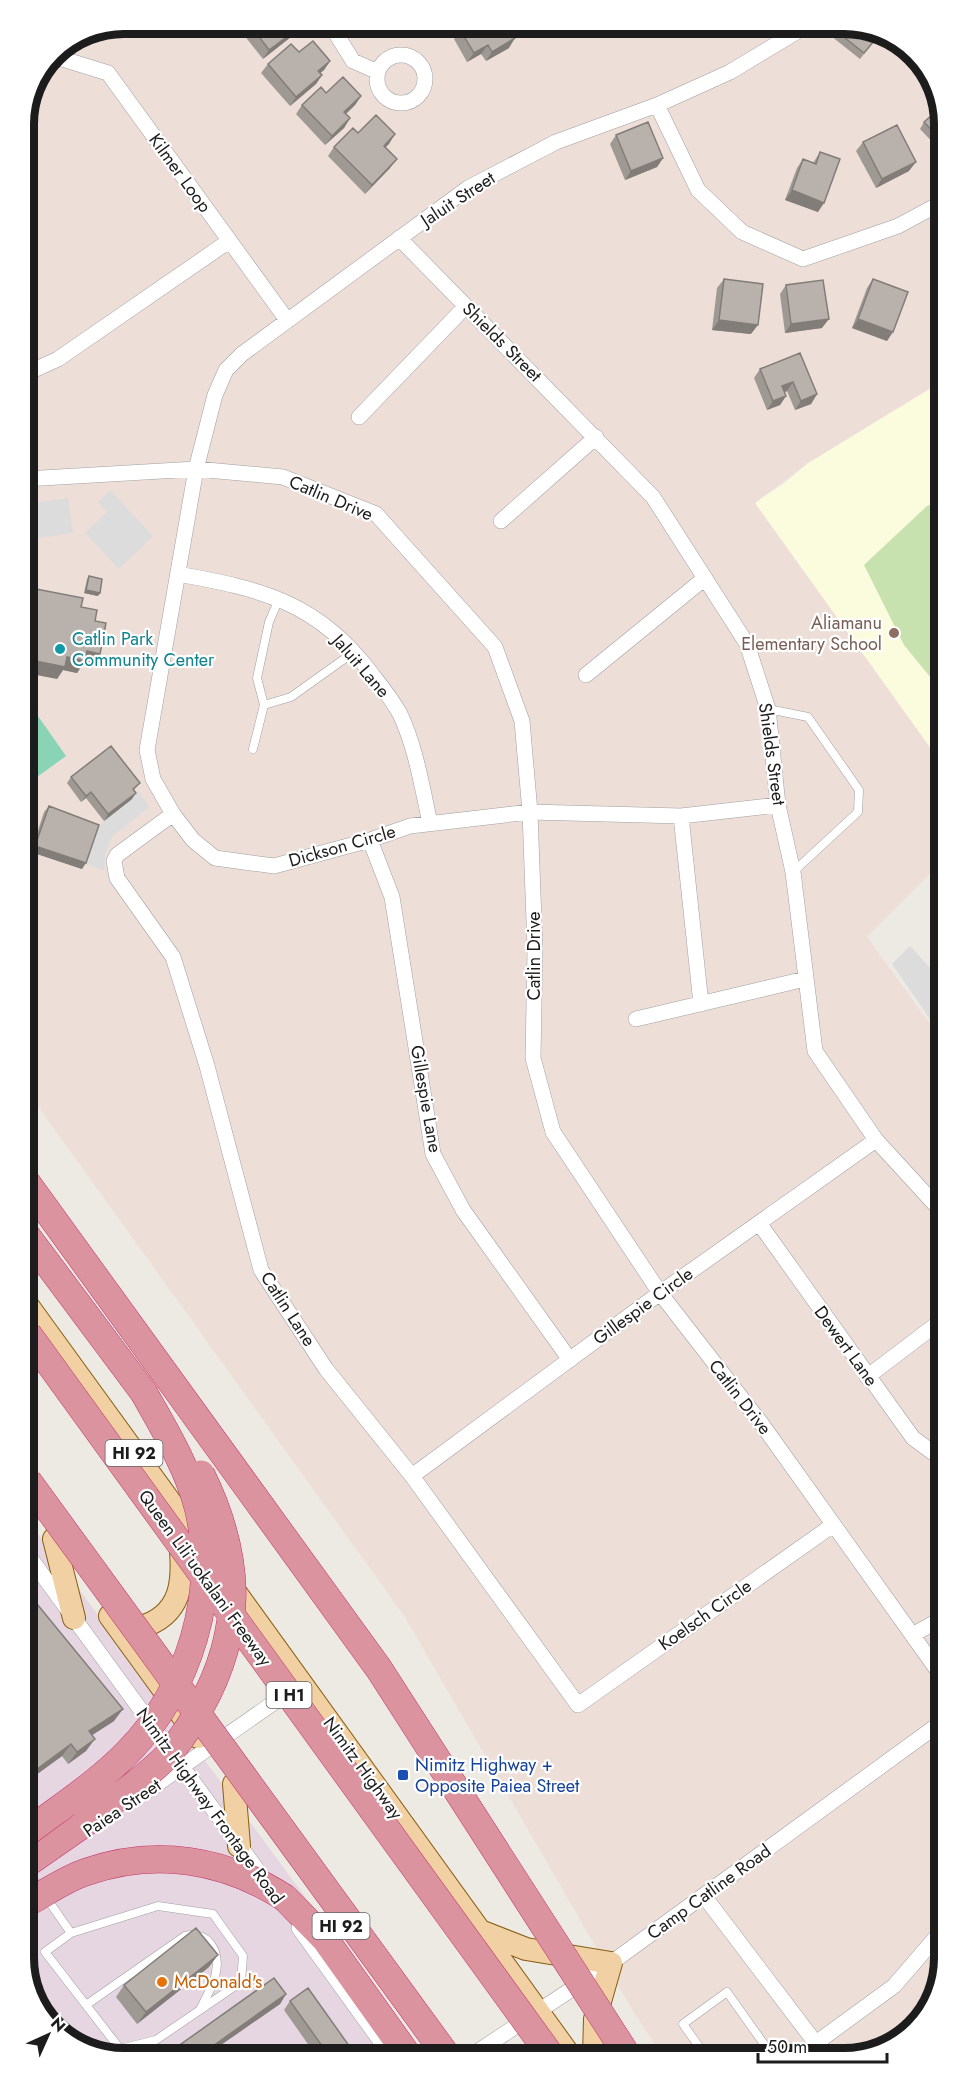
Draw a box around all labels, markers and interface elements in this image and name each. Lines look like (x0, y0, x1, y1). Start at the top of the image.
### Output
street label: Kilmer Loop (142, 128, 218, 218)
street label: Jaluit Street (414, 165, 501, 234)
street label: Shields Street (456, 296, 548, 388)
street label: Catlin Drive (285, 469, 377, 527)
place label: Aliamanu Elementary School (741, 610, 882, 657)
place label: Catlin Park Community Center (72, 626, 215, 673)
marker: Aliamanu Elementary School (887, 626, 901, 640)
street label: Jaluit Lane (325, 627, 396, 703)
marker: Catlin Park Community Center (53, 642, 67, 656)
street label: Shields Street (752, 701, 792, 808)
street label: Dickson Circle (285, 818, 399, 874)
street label: Catlin Drive (521, 912, 547, 1001)
street label: Gillespie Lane (404, 1043, 448, 1155)
street label: Gillespie Circle (588, 1261, 698, 1351)
street label: Catlin Lane (254, 1266, 322, 1352)
street label: Dewert Lane (808, 1300, 884, 1392)
street label: Catlin Drive (702, 1354, 778, 1440)
road number: HI 92 (106, 1440, 162, 1466)
street label: Queen Liliʻuokalani Freeway (132, 1484, 278, 1672)
street label: Koelsch Circle (653, 1573, 757, 1657)
road number: I H1 (266, 1682, 312, 1708)
street label: Nimitz Highway Frontage Road (130, 1702, 290, 1910)
street label: Nimitz Highway (317, 1711, 409, 1825)
place label: Nimitz Highway + Opposite Paiea Street (415, 1752, 580, 1799)
marker: Nimitz Highway + Opposite Paiea Street (396, 1768, 410, 1782)
street label: Paiea Street (78, 1772, 167, 1844)
street label: Camp Catline Road (642, 1838, 776, 1946)
road number: HI 92 (312, 1913, 370, 1939)
place label: McDonald's (174, 1969, 262, 1995)
marker: McDonald's (155, 1975, 169, 1989)
north arrow (18, 2005, 78, 2065)
text: N (46, 2012, 71, 2037)
scale bar (758, 2026, 887, 2064)
text: 50 m (767, 2034, 807, 2060)

